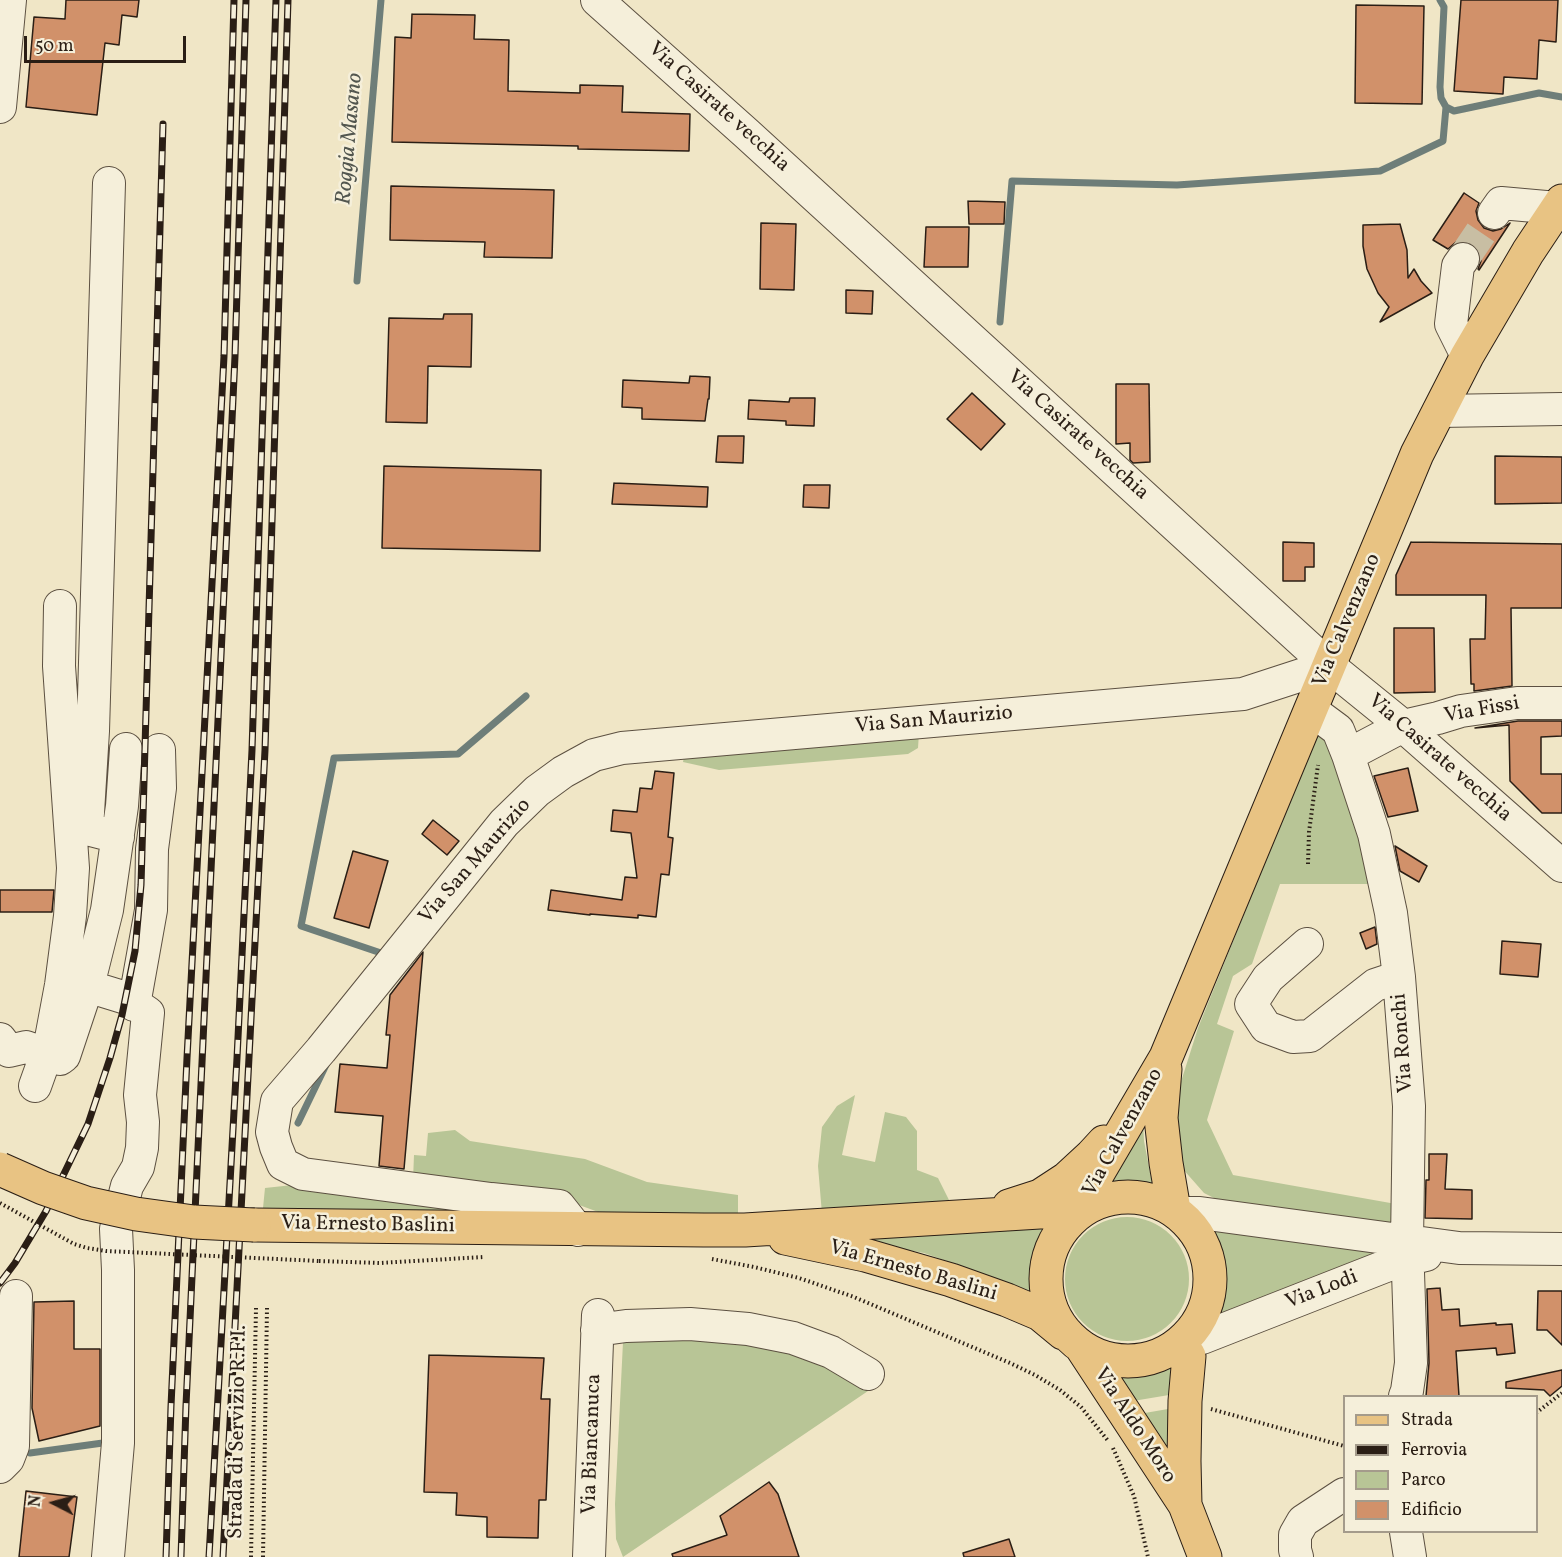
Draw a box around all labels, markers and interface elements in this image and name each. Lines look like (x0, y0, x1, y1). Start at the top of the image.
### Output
scale bar (27, 24, 189, 62)
text: 50 m (35, 34, 74, 59)
street label: Via Casirate vecchia (642, 38, 794, 178)
water label: Roggia Masano (332, 72, 370, 206)
street label: Via Casirate vecchia (1001, 366, 1153, 506)
street label: Via Calvenzano (1308, 550, 1388, 692)
street label: Via Casirate vecchia (1362, 690, 1516, 828)
street label: Via Fissi (1442, 692, 1522, 730)
street label: Via San Maurizio (854, 702, 1014, 740)
street label: Via San Maurizio (415, 794, 537, 930)
street label: Via Ronchi (1388, 992, 1420, 1094)
street label: Via Calvenzano (1078, 1064, 1170, 1202)
street label: Via Ernesto Baslini (281, 1212, 455, 1240)
street label: Via Ernesto Baslini (826, 1236, 1000, 1308)
street label: Via Lodi (1282, 1266, 1362, 1316)
street label: Strada di Servizio R.F.I. (225, 1325, 253, 1539)
street label: Via Aldo Moro (1087, 1363, 1181, 1489)
street label: Via Biancanuca (578, 1373, 608, 1515)
legend (1343, 1395, 1538, 1533)
text: Strada (1401, 1408, 1453, 1433)
text: Ferrovia (1401, 1438, 1467, 1463)
text: Parco (1401, 1468, 1446, 1493)
north arrow (24, 1473, 84, 1533)
text: N (25, 1494, 48, 1508)
text: Edificio (1401, 1498, 1462, 1523)

